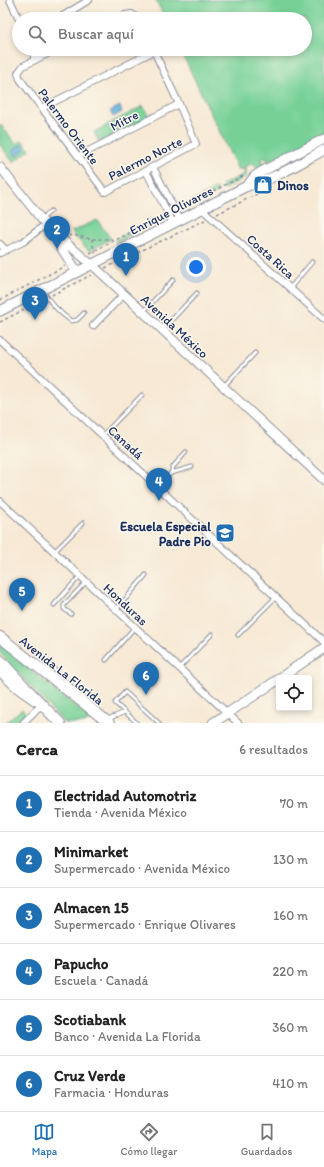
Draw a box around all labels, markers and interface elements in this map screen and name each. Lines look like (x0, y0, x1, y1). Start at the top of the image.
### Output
search box (12, 12, 312, 56)
icon: search (26, 23, 48, 45)
text: Buscar aquí (58, 25, 134, 43)
street label: Palermo Oriente (35, 85, 102, 167)
street label: Mitre (108, 107, 141, 134)
street label: Palermo Norte (106, 133, 185, 183)
shop icon: Dinos (252, 174, 274, 196)
place label: Dinos (277, 178, 309, 193)
street label: Enrique Olivares (127, 183, 216, 238)
pin: 2 (44, 216, 70, 249)
street label: Costa Rica (244, 231, 298, 282)
pin: 1 (113, 243, 139, 276)
your location (186, 257, 206, 277)
pin: 3 (22, 287, 48, 320)
street label: Avenida México (138, 292, 212, 361)
street label: Canadá (105, 422, 147, 463)
pin: 4 (146, 468, 172, 501)
place label: Escuela Especial Padre Pio (120, 519, 211, 549)
school or university icon: Escuela Especial Padre Pio (214, 522, 236, 544)
pin: 5 (9, 578, 35, 611)
street label: Honduras (101, 580, 151, 629)
street label: Avenida La Florida (17, 633, 107, 708)
pin: 6 (133, 662, 159, 695)
map controls (276, 675, 312, 711)
button: locate (276, 675, 312, 711)
text: Cerca (16, 739, 58, 759)
text: 6 resultados (239, 742, 308, 757)
text: Electridad Automotriz (54, 787, 196, 805)
text: 1 (26, 796, 32, 811)
text: 70 m (280, 796, 308, 811)
text: Tienda · Avenida México (54, 805, 187, 820)
text: Minimarket (54, 843, 128, 861)
text: 2 (26, 852, 32, 867)
text: 130 m (273, 852, 308, 867)
text: Supermercado · Avenida México (54, 861, 230, 876)
text: Almacen 15 (54, 899, 129, 917)
text: 3 (25, 908, 33, 923)
text: 160 m (273, 908, 308, 923)
text: Supermercado · Enrique Olivares (54, 917, 236, 932)
text: Papucho (54, 955, 108, 973)
text: 4 (25, 964, 33, 979)
text: 220 m (272, 964, 308, 979)
text: Escuela · Canadá (54, 973, 148, 988)
text: Scotiabank (54, 1011, 126, 1029)
text: 5 (26, 1020, 32, 1035)
text: 360 m (272, 1020, 308, 1035)
text: Banco · Avenida La Florida (54, 1029, 201, 1044)
text: Cruz Verde (54, 1067, 125, 1085)
text: 6 (26, 1076, 32, 1091)
text: 410 m (272, 1076, 308, 1091)
text: Farmacia · Honduras (54, 1085, 169, 1100)
tab: Mapa (32, 1121, 57, 1158)
tab: Cómo llegar (121, 1121, 178, 1158)
tab: Guardados (241, 1121, 292, 1158)

